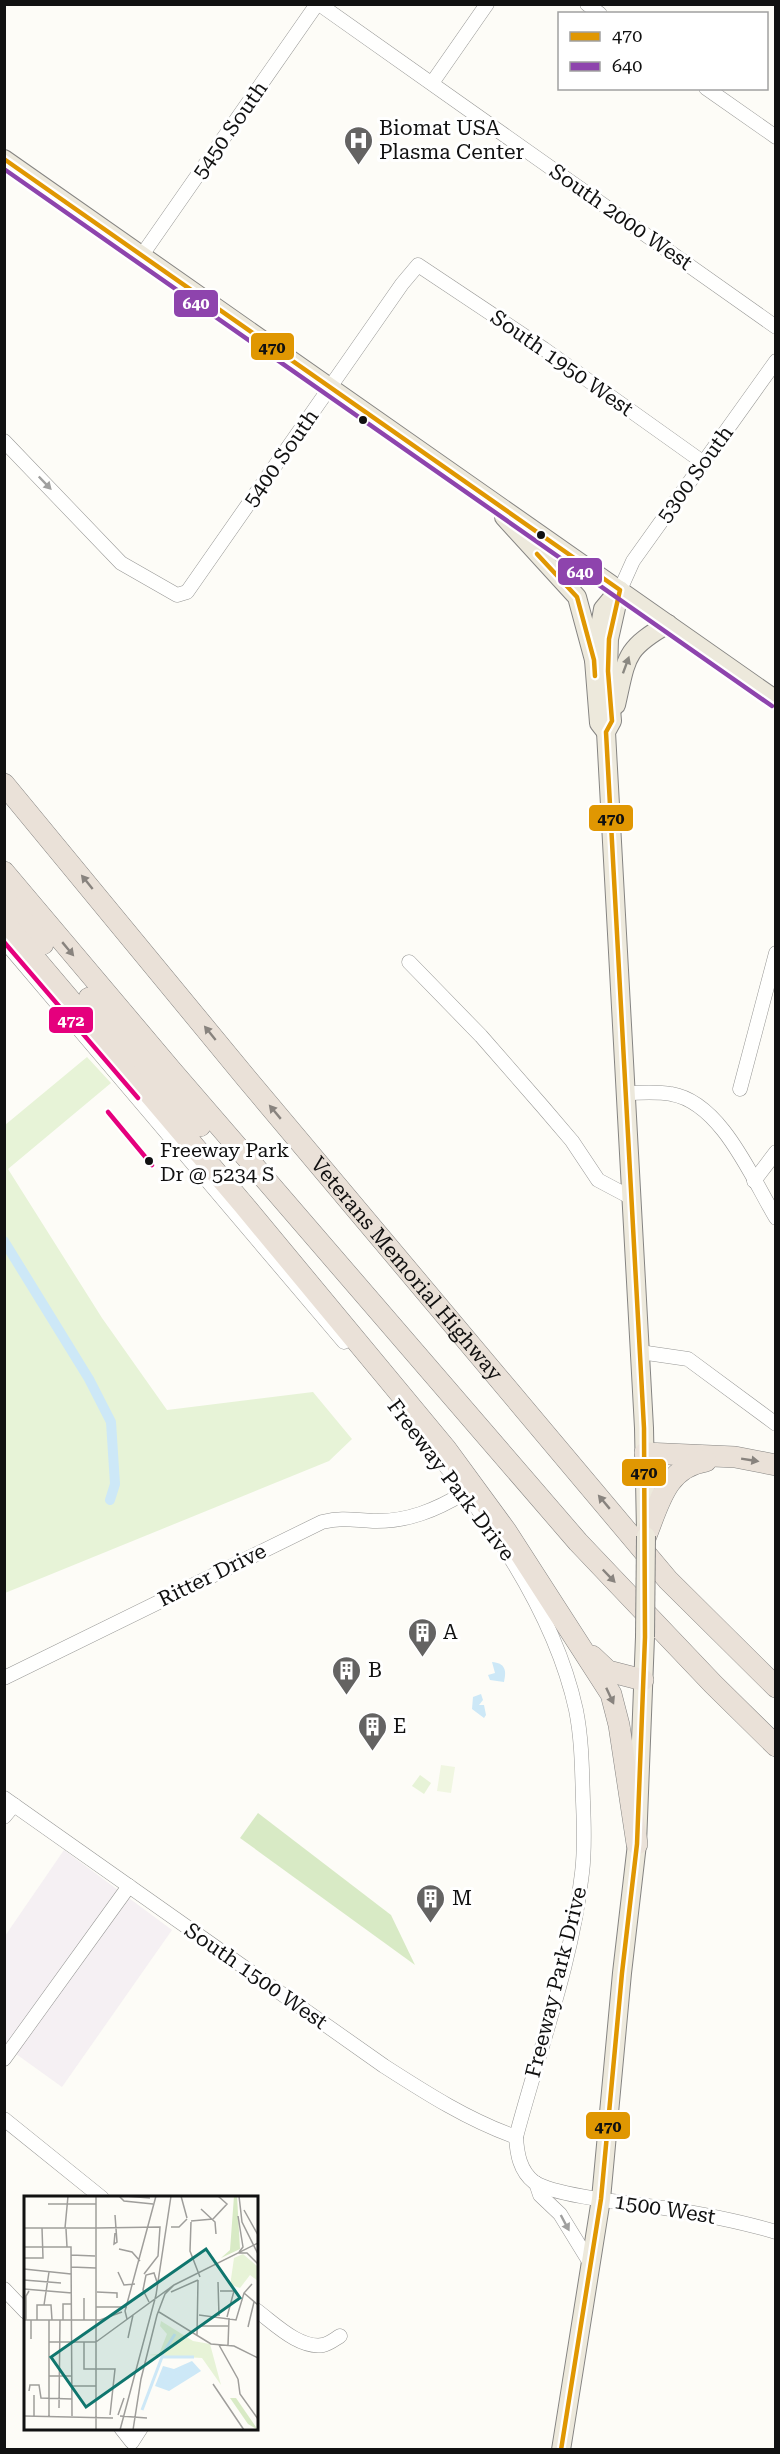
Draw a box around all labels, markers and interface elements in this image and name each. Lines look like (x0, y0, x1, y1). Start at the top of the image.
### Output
legend (558, 12, 768, 90)
text: 470 (612, 25, 642, 46)
text: 640 (612, 55, 642, 76)
street label: 5450 South (188, 76, 273, 183)
place label: Biomat USA Plasma Center (379, 116, 524, 164)
hospital icon: Biomat USA Plasma Center (342, 124, 374, 166)
street label: South 2000 West (545, 159, 697, 275)
line badge: 640 (173, 289, 219, 318)
text: 640 (183, 294, 209, 313)
street label: South 1950 West (486, 305, 638, 421)
line badge: 470 (250, 332, 295, 361)
text: 470 (259, 338, 285, 357)
street label: 5400 South (239, 404, 324, 511)
unlabelled marker (357, 414, 369, 426)
street label: 5300 South (652, 421, 738, 527)
one-way arrow (38, 475, 51, 490)
unlabelled marker (535, 529, 547, 541)
line badge: 640 (557, 557, 603, 586)
text: 640 (567, 563, 593, 582)
one-way arrow (622, 655, 632, 673)
line badge: 470 (588, 804, 634, 832)
text: 470 (598, 809, 624, 828)
one-way arrow (80, 874, 93, 890)
one-way arrow (62, 941, 75, 957)
line badge: 472 (48, 1006, 94, 1034)
text: 472 (58, 1011, 84, 1030)
one-way arrow (204, 1026, 216, 1041)
one-way arrow (269, 1105, 282, 1120)
place label: Freeway Park Dr @ 5234 S (160, 1138, 290, 1186)
street label: Veterans Memorial Highway (306, 1152, 508, 1386)
marker: Freeway Park Dr @ 5234 S (143, 1155, 155, 1167)
street label: Freeway Park Drive (382, 1395, 520, 1565)
one-way arrow (741, 1455, 760, 1464)
line badge: 470 (621, 1458, 667, 1487)
text: 470 (631, 1463, 657, 1482)
one-way arrow (597, 1494, 610, 1510)
street label: Ritter Drive (154, 1539, 270, 1611)
one-way arrow (601, 1568, 615, 1582)
building icon: A (406, 1616, 438, 1658)
place label: A (443, 1620, 458, 1644)
building icon: B (331, 1654, 363, 1696)
place label: B (368, 1658, 382, 1682)
one-way arrow (606, 1687, 615, 1704)
building icon: E (356, 1710, 388, 1752)
place label: E (393, 1714, 406, 1738)
building icon: M (415, 1882, 447, 1924)
street label: Freeway Park Drive (521, 1884, 591, 2080)
place label: M (452, 1886, 472, 1910)
street label: South 1500 West (180, 1918, 332, 2034)
line badge: 470 (585, 2111, 631, 2140)
text: 470 (595, 2117, 621, 2136)
street label: 1500 West (613, 2189, 717, 2229)
inset map (24, 2196, 258, 2430)
one-way arrow (560, 2215, 570, 2232)

